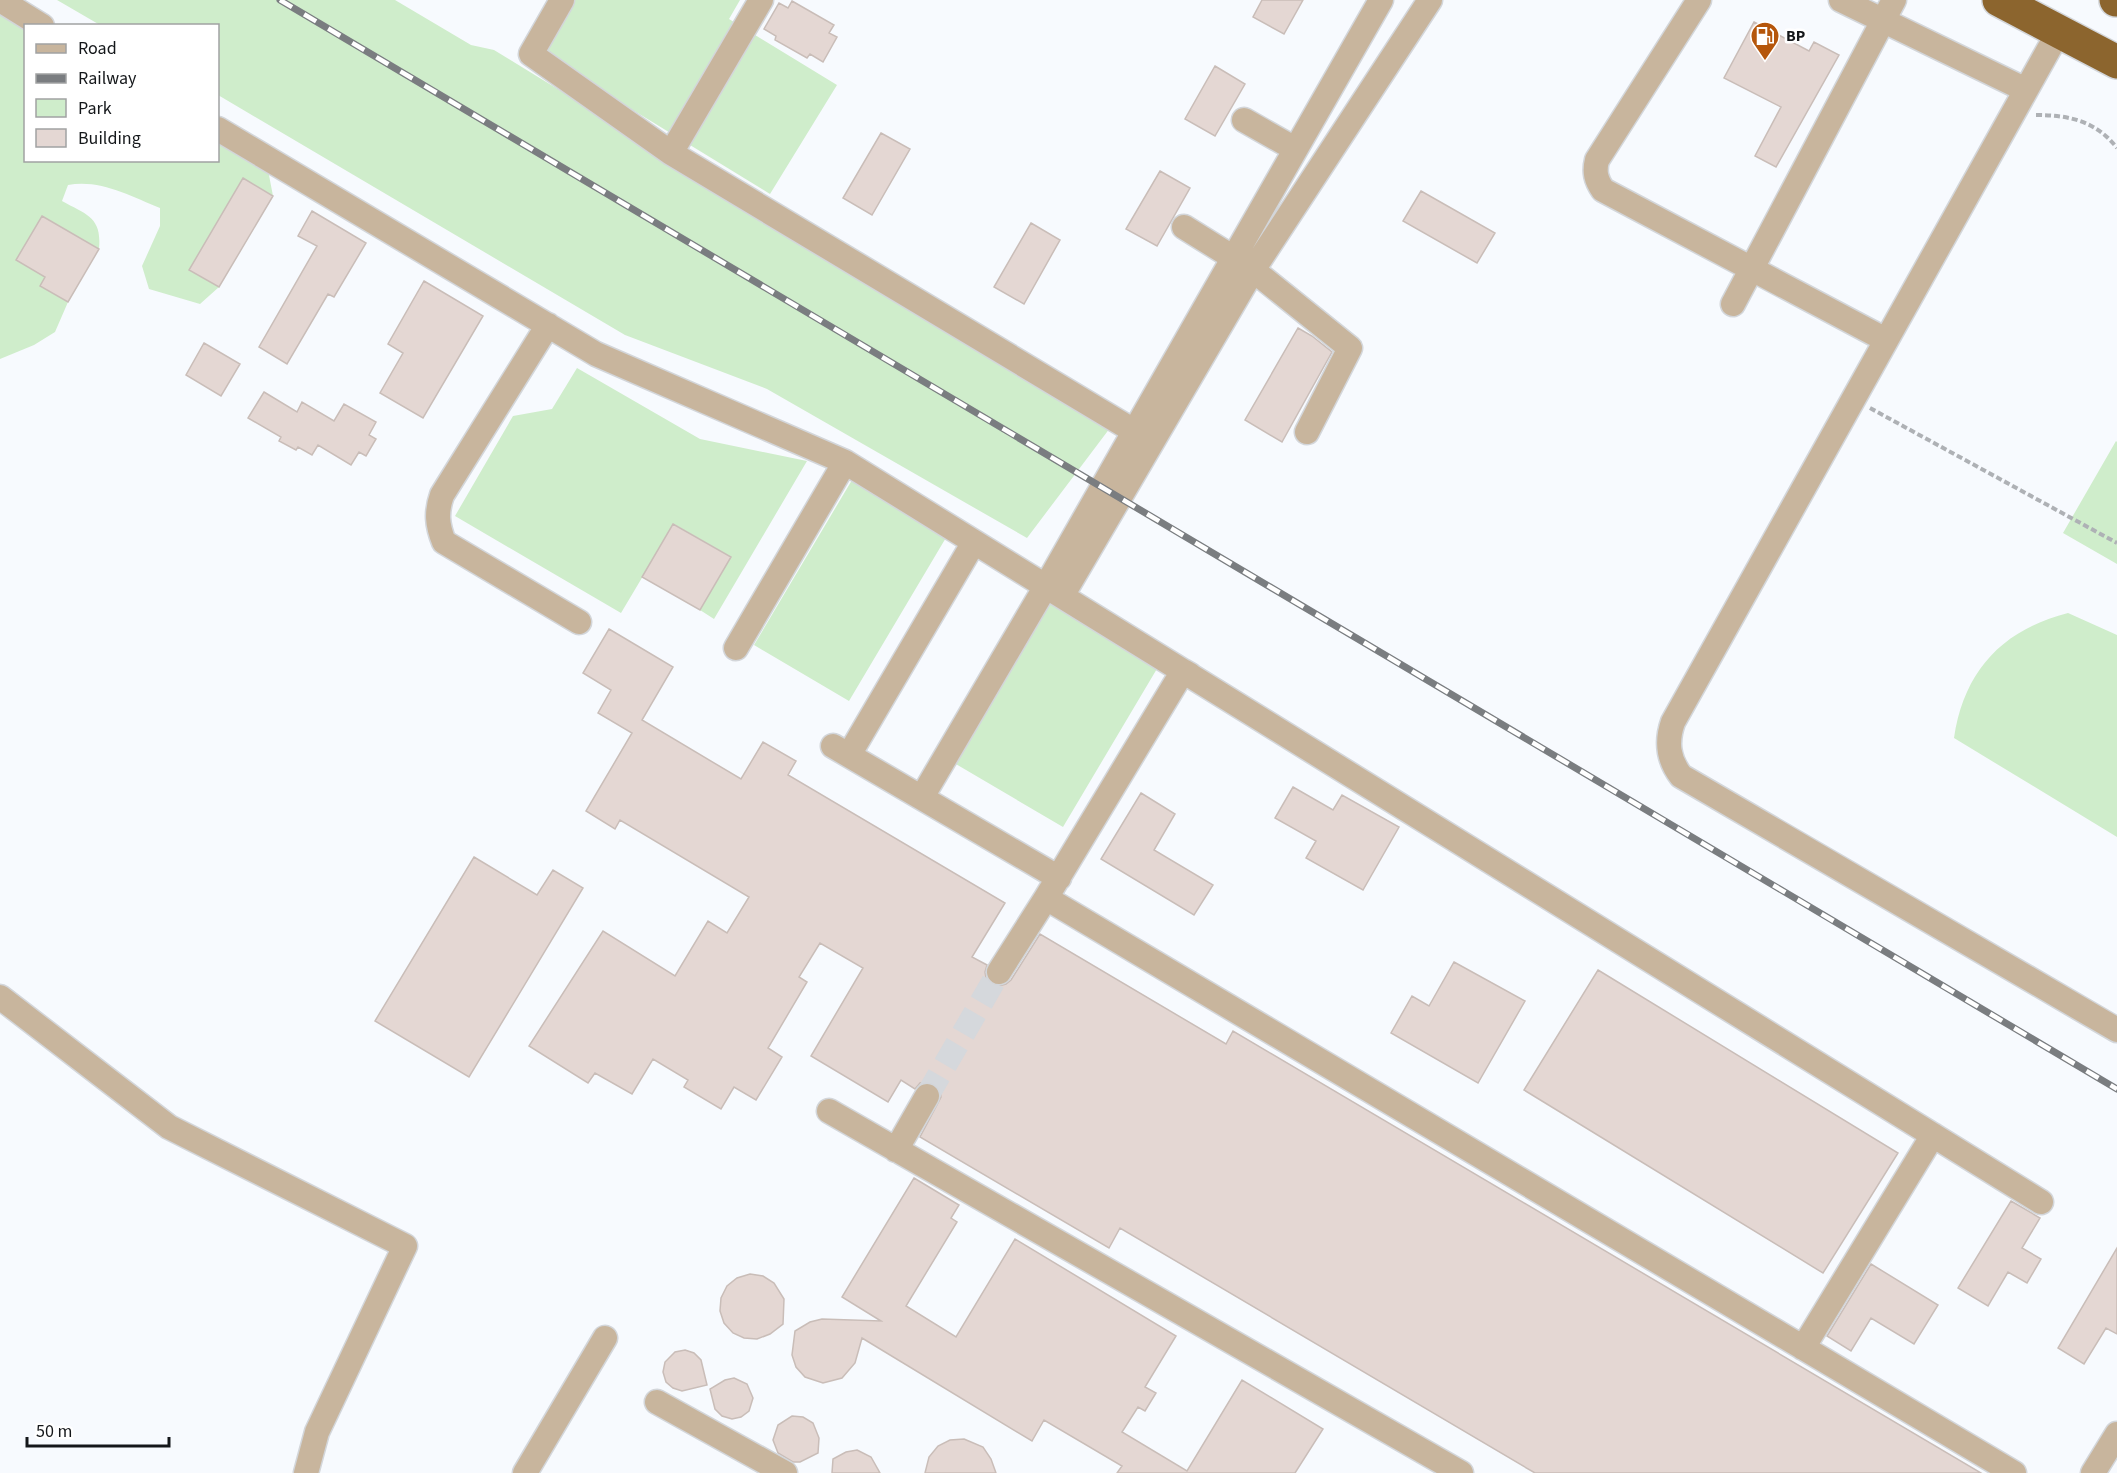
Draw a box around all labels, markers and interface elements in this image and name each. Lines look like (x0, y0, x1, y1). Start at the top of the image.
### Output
fuel station icon: BP (1749, 20, 1781, 62)
legend (24, 24, 219, 162)
place label: BP (1786, 25, 1805, 47)
text: Road (78, 36, 117, 61)
text: Railway (78, 66, 137, 91)
text: Park (78, 96, 112, 121)
text: Building (78, 126, 141, 151)
scale bar (27, 1410, 170, 1448)
text: 50 m (36, 1419, 72, 1444)

